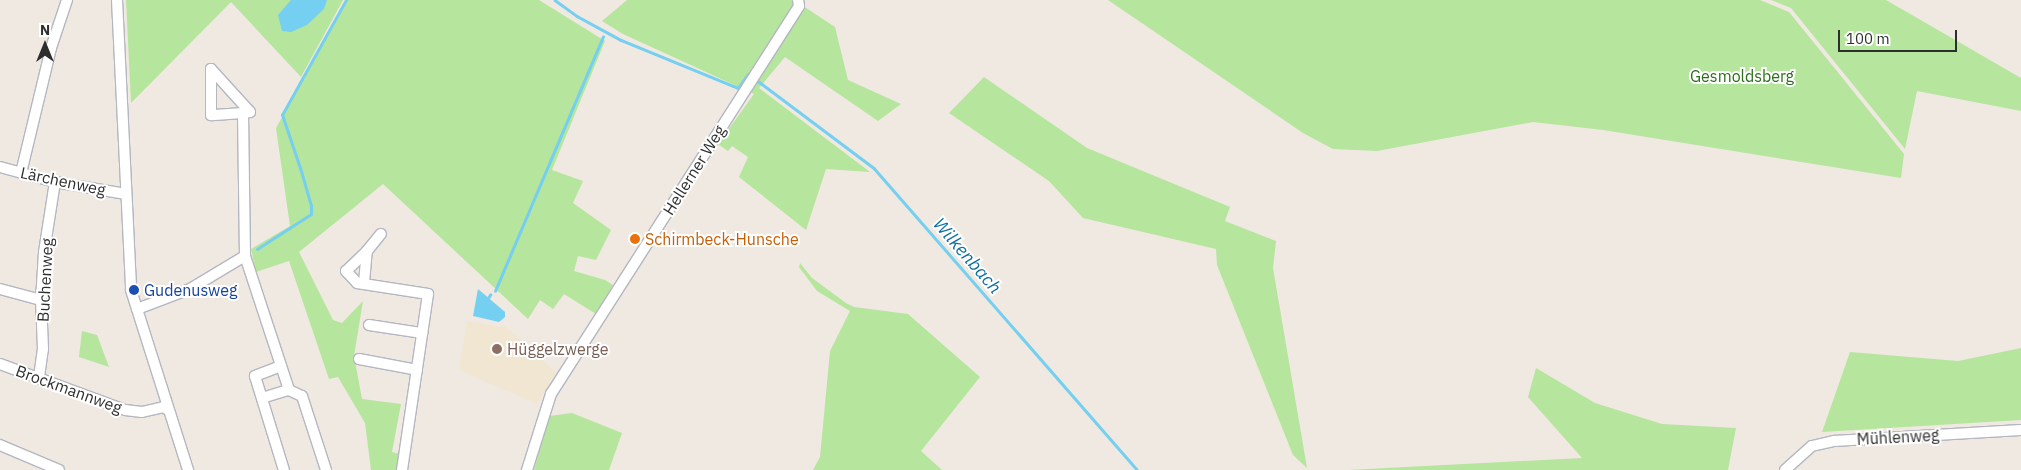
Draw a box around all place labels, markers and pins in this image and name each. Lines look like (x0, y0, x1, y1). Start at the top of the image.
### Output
place label: Schirmbeck-Hunsche (645, 229, 799, 249)
marker: Schirmbeck-Hunsche (629, 233, 641, 245)
place label: Gudenusweg (144, 280, 238, 300)
marker: Gudenusweg (128, 284, 140, 296)
place label: Hüggelzwerge (507, 339, 608, 359)
marker: Hüggelzwerge (491, 343, 503, 355)

